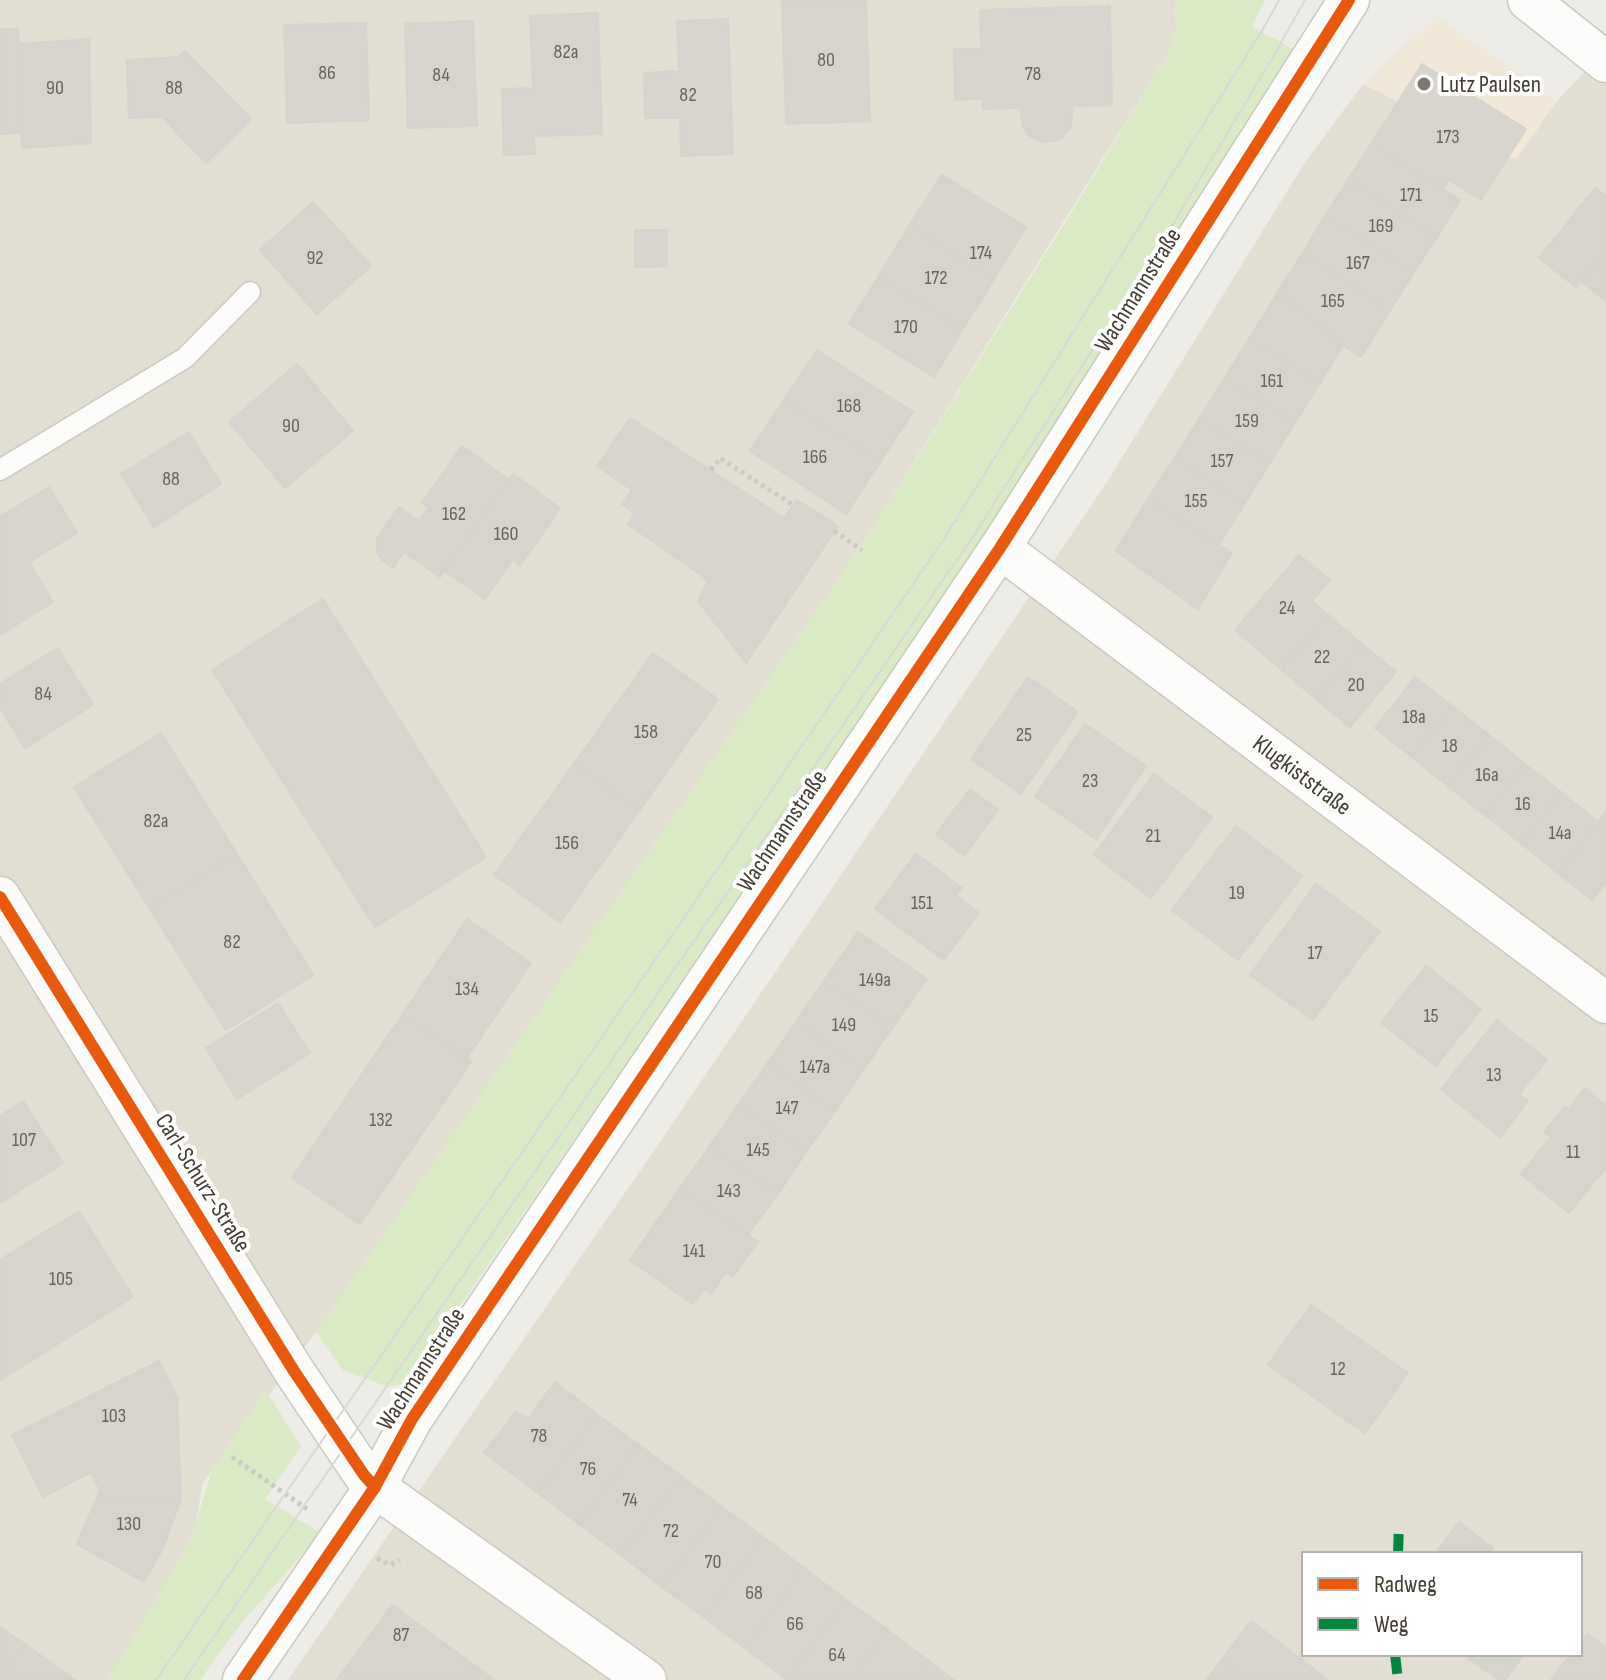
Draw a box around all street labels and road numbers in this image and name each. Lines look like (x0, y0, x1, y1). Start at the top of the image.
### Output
street label: Wachmannstraße (1088, 223, 1188, 357)
street label: Klugkiststraße (1247, 729, 1357, 821)
street label: Wachmannstraße (731, 765, 833, 897)
street label: Carl-Schurz-Straße (149, 1108, 257, 1258)
street label: Wachmannstraße (371, 1302, 471, 1436)

